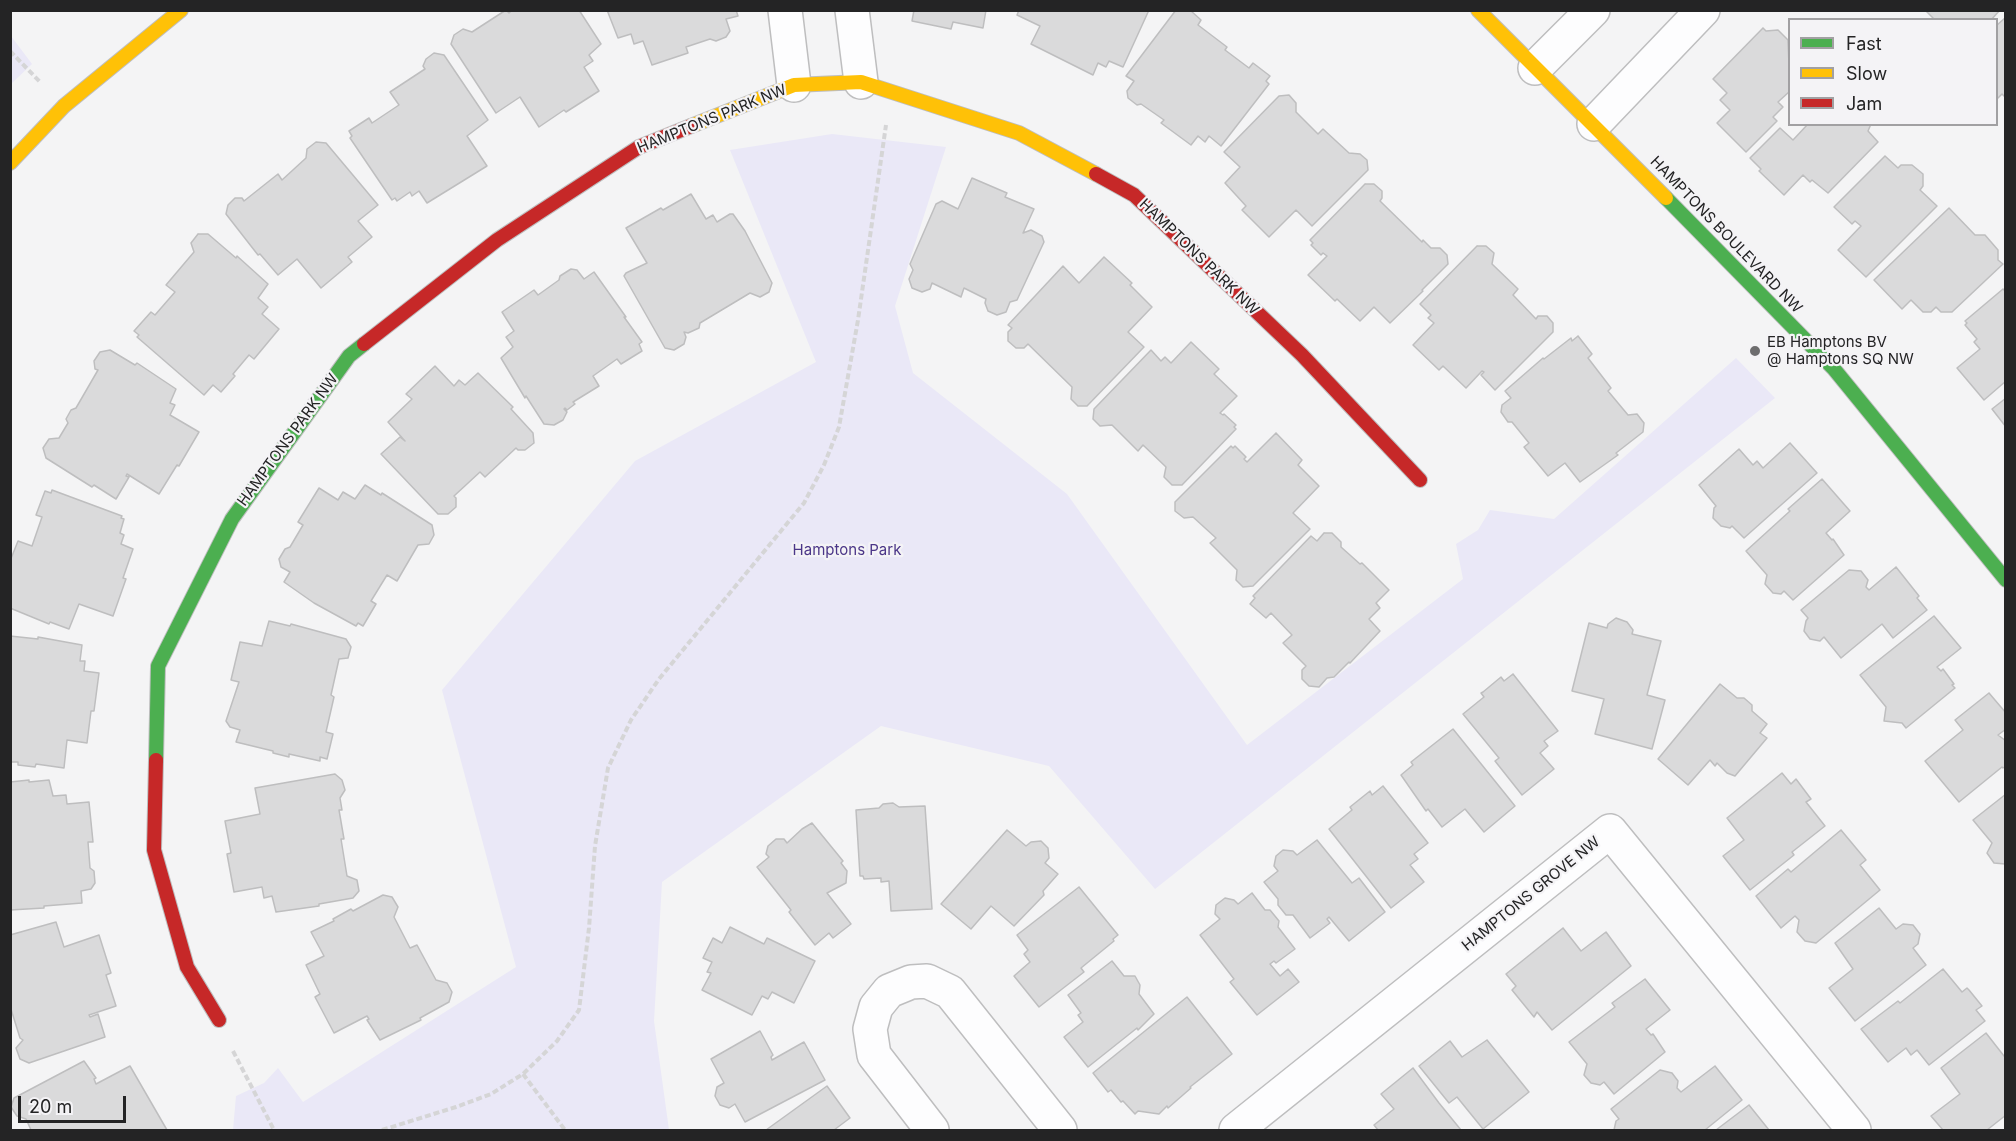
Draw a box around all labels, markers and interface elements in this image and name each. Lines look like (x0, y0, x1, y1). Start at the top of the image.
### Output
legend (1788, 18, 1998, 126)
text: Fast (1846, 33, 1882, 54)
text: Slow (1846, 63, 1887, 84)
street label: HAMPTONS PARK NW (635, 81, 789, 157)
text: Jam (1846, 93, 1882, 114)
street label: HAMPTONS BOULEVARD NW (1646, 153, 1806, 317)
street label: HAMPTONS PARK NW (1135, 195, 1263, 319)
place label: EB Hamptons BV @ Hamptons SQ NW (1767, 333, 1914, 368)
marker: EB Hamptons BV @ Hamptons SQ NW (1748, 344, 1762, 358)
street label: HAMPTONS PARK NW (234, 370, 342, 510)
park label: Hamptons Park (793, 541, 901, 559)
street label: HAMPTONS GROVE NW (1459, 833, 1603, 955)
scale bar (21, 1084, 129, 1122)
text: 20 m (29, 1096, 72, 1117)

